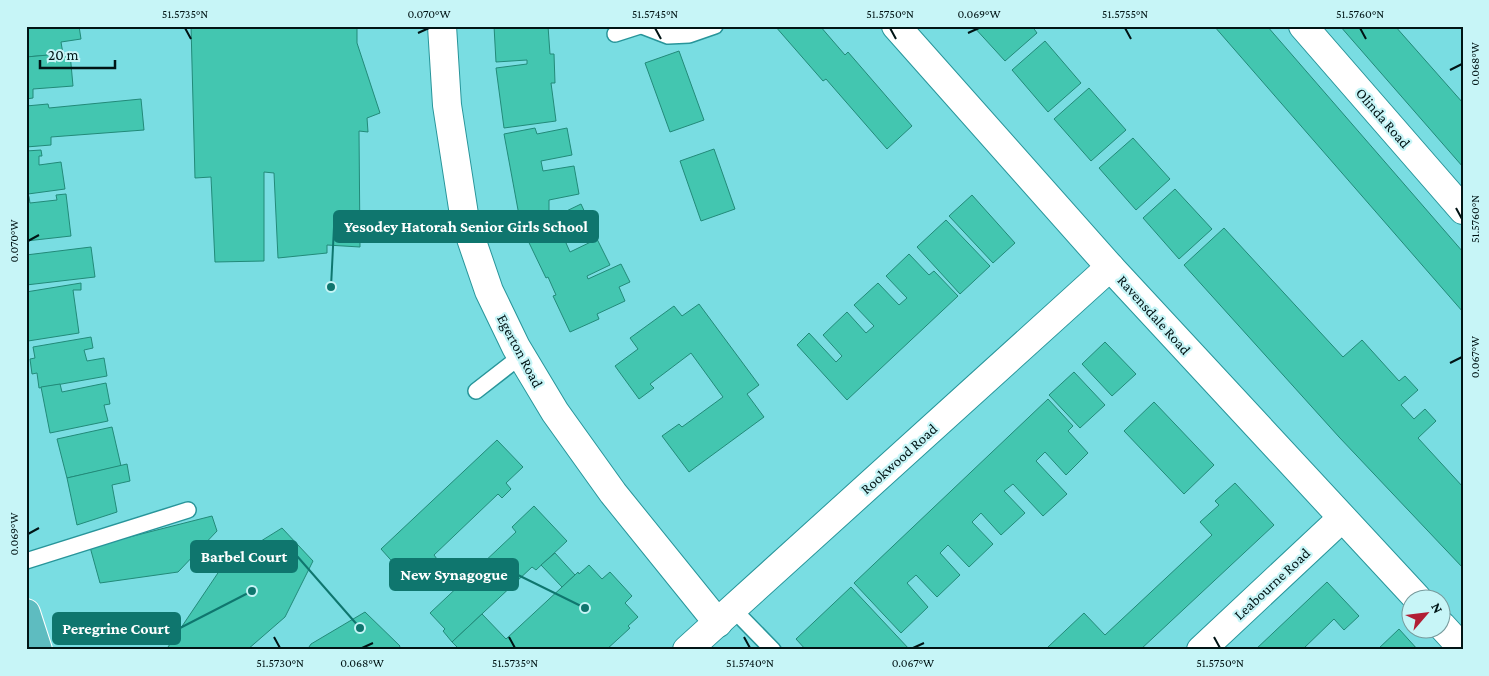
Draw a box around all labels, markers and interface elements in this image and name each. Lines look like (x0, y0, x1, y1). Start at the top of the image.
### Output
text: 51.5735°N (162, 7, 208, 21)
text: 0.070°W (408, 7, 450, 21)
text: 51.5745°N (632, 7, 678, 21)
text: 51.5750°N (866, 7, 914, 21)
text: 0.069°W (958, 7, 1000, 21)
text: 51.5755°N (1102, 7, 1148, 21)
text: 51.5760°N (1336, 7, 1384, 21)
scale bar (40, 38, 115, 70)
text: 0.068°W (1468, 42, 1482, 86)
text: 20 m (48, 47, 79, 63)
street label: Olinda Road (1353, 85, 1413, 151)
text: 51.5760°N (1468, 195, 1482, 243)
callout: Yesodey Hatorah Senior Girls School (334, 211, 598, 242)
text: Yesodey Hatorah Senior Girls School (344, 218, 588, 235)
text: 0.070°W (7, 220, 21, 262)
street label: Ravensdale Road (1114, 272, 1194, 358)
street label: Egerton Road (493, 312, 546, 391)
text: 0.067°W (1468, 336, 1482, 378)
street label: Rookwood Road (858, 421, 940, 497)
text: 0.069°W (7, 513, 21, 555)
callout: Barbel Court (191, 541, 297, 572)
street label: Leabourne Road (1231, 545, 1313, 623)
text: Barbel Court (201, 548, 288, 565)
callout: New Synagogue (390, 559, 518, 590)
text: New Synagogue (400, 566, 508, 583)
north arrow (1402, 588, 1452, 638)
text: N (1428, 600, 1447, 616)
callout: Peregrine Court (53, 613, 180, 644)
text: Peregrine Court (62, 620, 170, 637)
text: 51.5730°N (256, 656, 304, 670)
text: 0.068°W (340, 656, 384, 670)
text: 51.5735°N (492, 656, 538, 670)
text: 51.5740°N (726, 656, 774, 670)
text: 0.067°W (892, 656, 934, 670)
text: 51.5750°N (1196, 656, 1244, 670)

